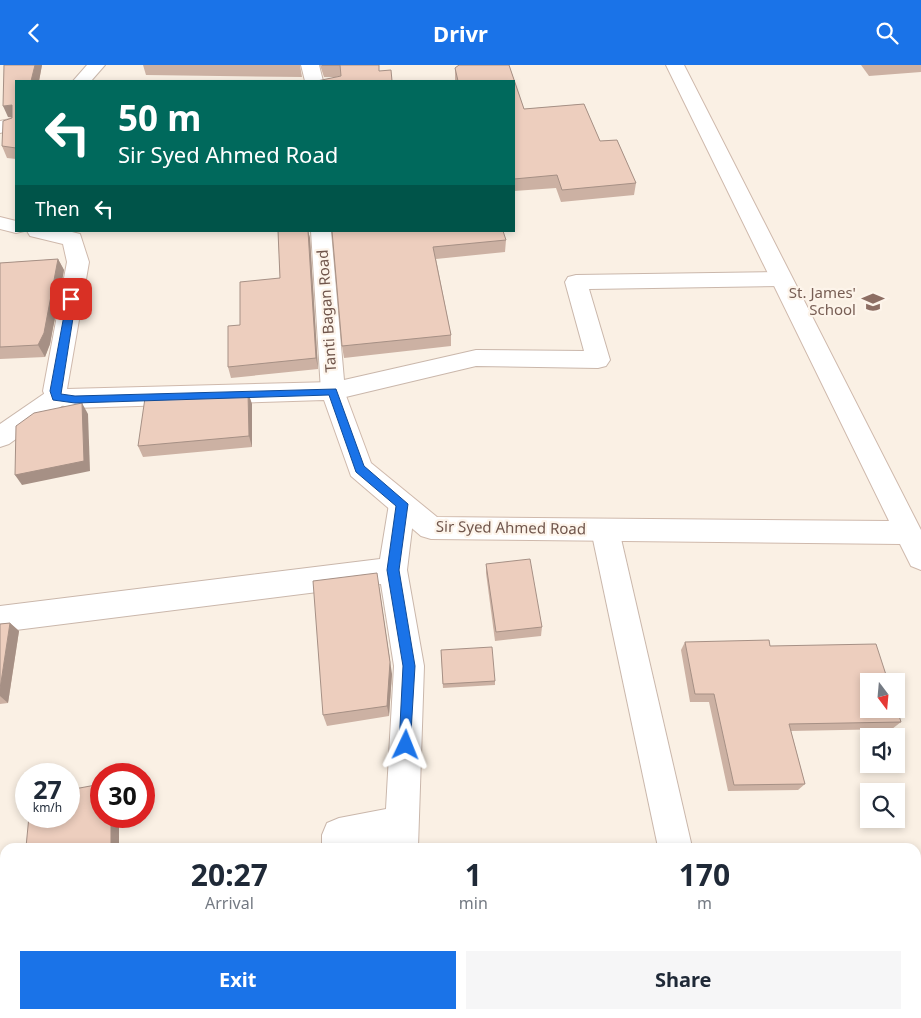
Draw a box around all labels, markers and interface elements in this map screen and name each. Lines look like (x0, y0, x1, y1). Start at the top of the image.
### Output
text: Drivr (433, 18, 488, 48)
icon: back (20, 19, 48, 47)
icon: search (873, 19, 901, 47)
text: 50 m (118, 94, 201, 141)
icon: left (35, 100, 100, 165)
text: Sir Syed Ahmed Road (118, 139, 338, 169)
icon: left (90, 195, 118, 223)
text: Then (35, 196, 80, 222)
street label: Tanti Bagan Road (312, 249, 340, 373)
pin (50, 278, 92, 320)
place label: St. James' School (789, 282, 856, 319)
icon: arrive (57, 285, 85, 313)
school or university icon: St. James' School (860, 289, 886, 315)
street label: Sir Syed Ahmed Road (436, 516, 586, 538)
north arrow (860, 673, 905, 717)
map controls (860, 673, 905, 828)
position arrow (379, 718, 431, 770)
button: sound (860, 728, 905, 773)
speed limit sign: 30 (90, 763, 155, 828)
text: 27 (33, 772, 62, 806)
button: search (860, 783, 905, 828)
text: km/h (33, 799, 62, 816)
text: 20:27 (191, 854, 268, 895)
text: 1 (465, 854, 482, 895)
text: 170 (679, 854, 730, 895)
text: Arrival (205, 892, 254, 914)
text: min (459, 892, 488, 914)
text: m (697, 892, 712, 914)
button: Exit (20, 951, 456, 1009)
button: Share (466, 951, 901, 1009)

